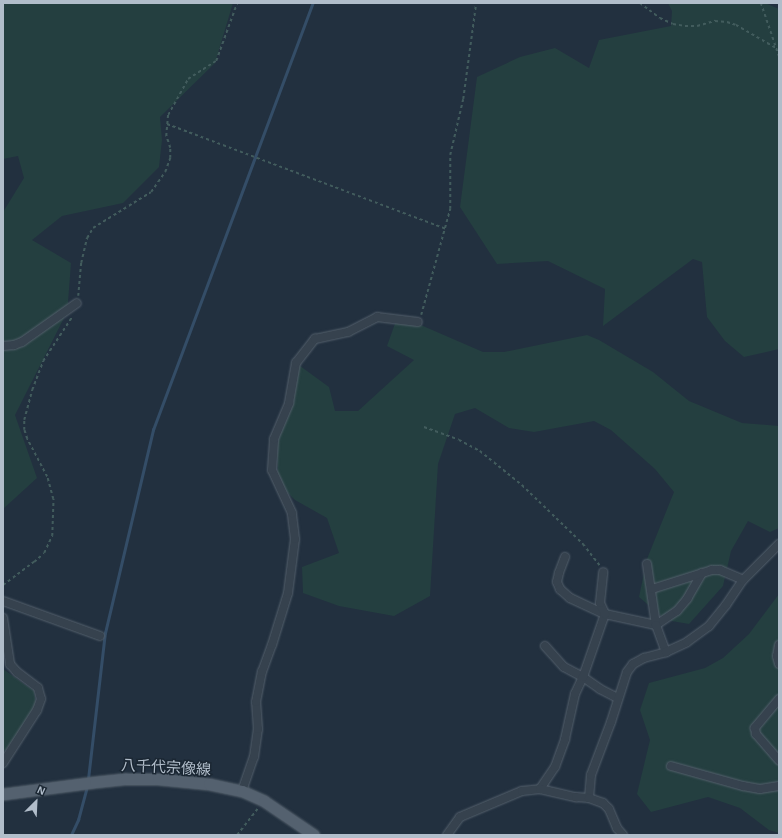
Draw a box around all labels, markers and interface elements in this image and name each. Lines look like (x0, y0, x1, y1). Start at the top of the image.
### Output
street label: 八千代宗像線 (121, 757, 211, 779)
north arrow (16, 782, 56, 822)
text: N (35, 784, 47, 797)

